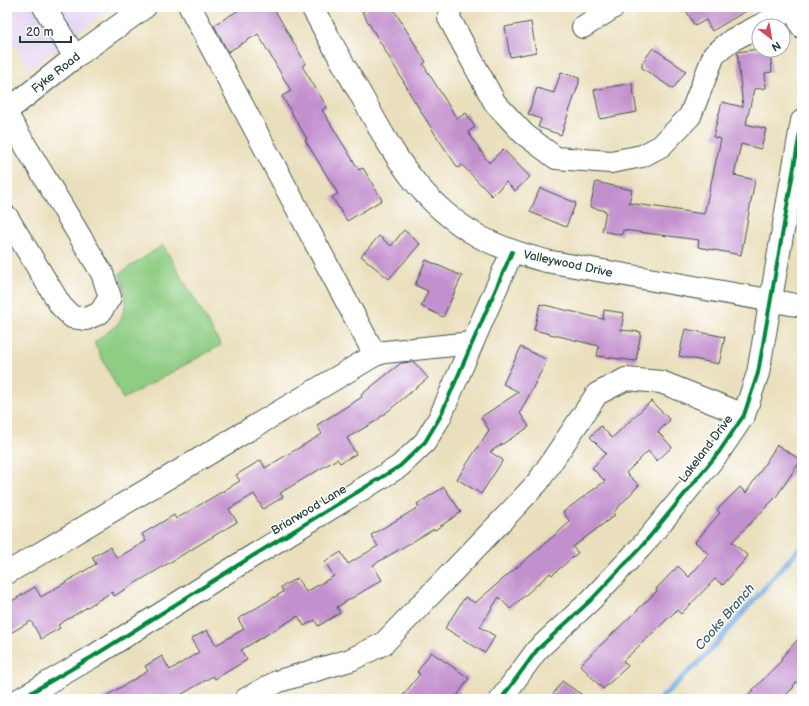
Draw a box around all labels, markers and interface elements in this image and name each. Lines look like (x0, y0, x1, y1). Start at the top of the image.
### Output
scale bar (20, 18, 71, 44)
north arrow (751, 18, 791, 58)
text: 20 m (26, 25, 53, 40)
text: N (769, 38, 783, 54)
street label: Fyke Road (29, 49, 83, 97)
street label: Valleywood Drive (522, 247, 614, 281)
street label: Lakeland Drive (676, 412, 736, 486)
street label: Briarwood Lane (269, 482, 349, 538)
water label: Cooks Branch (692, 580, 758, 654)

